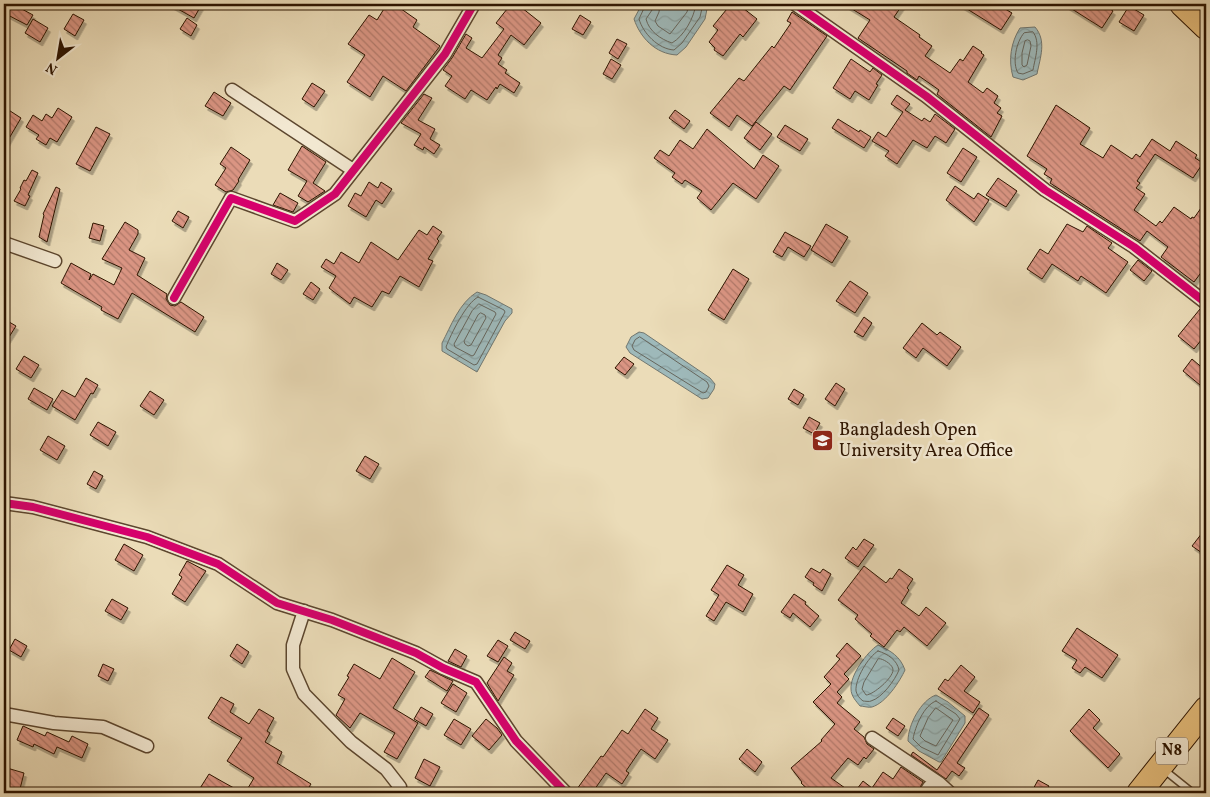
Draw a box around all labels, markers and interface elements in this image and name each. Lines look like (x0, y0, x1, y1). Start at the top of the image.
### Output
north arrow (32, 32, 82, 82)
text: N (43, 57, 61, 79)
place label: Bangladesh Open University Area Office (839, 418, 1013, 464)
school or university icon: Bangladesh Open University Area Office (811, 428, 835, 452)
road number: N8 (1156, 738, 1188, 764)

